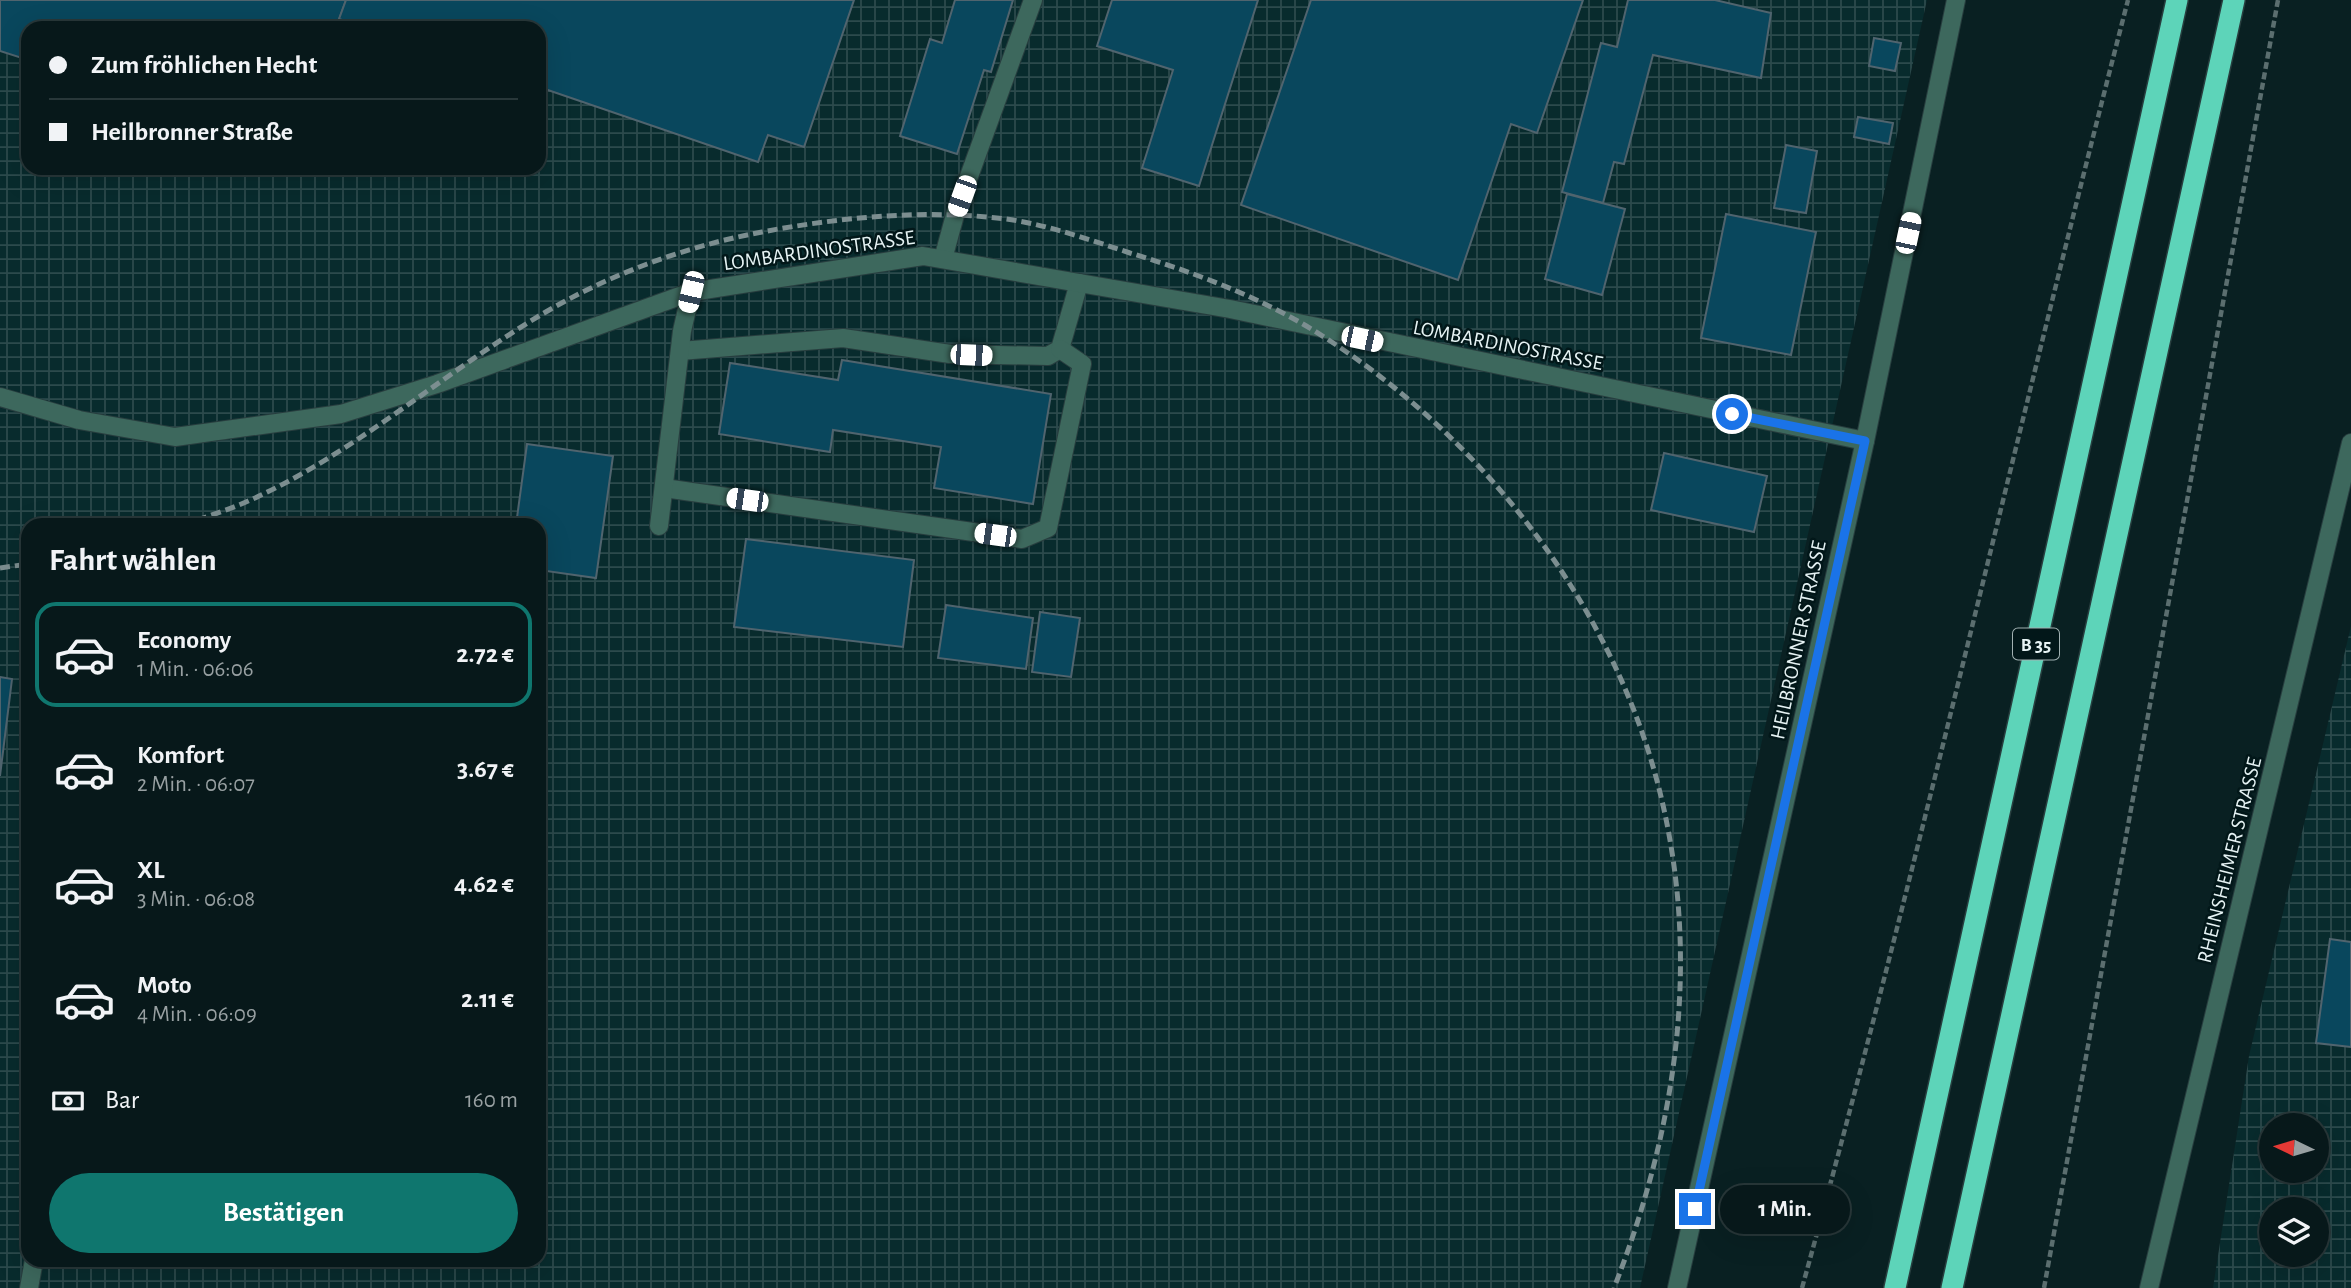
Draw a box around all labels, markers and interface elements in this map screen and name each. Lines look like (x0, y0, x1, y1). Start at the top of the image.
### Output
text: Zum fröhlichen Hecht (91, 52, 317, 78)
text: Heilbronner Straße (91, 119, 293, 145)
car (945, 173, 980, 219)
car (1894, 210, 1923, 256)
street label: LOMBARDINOSTRASSE (722, 227, 916, 274)
car (677, 269, 706, 315)
street label: LOMBARDINOSTRASSE (1411, 317, 1605, 374)
car (1340, 324, 1385, 354)
car (950, 344, 993, 366)
route start (1716, 398, 1748, 430)
car (725, 487, 770, 513)
car (973, 522, 1018, 548)
street label: HEILBRONNER STRASSE (1767, 539, 1830, 741)
text: Fahrt wählen (49, 544, 217, 576)
icon: car (53, 623, 116, 686)
text: Economy (137, 627, 231, 653)
road number: B 35 (2013, 628, 2059, 660)
text: 2.72 € (456, 641, 514, 667)
text: 1 Min. · 06:06 (137, 658, 254, 681)
icon: car (53, 738, 116, 801)
text: Komfort (137, 742, 224, 768)
street label: RHEINSHEIMER STRASSE (2194, 755, 2265, 965)
text: 3.67 € (457, 756, 514, 782)
text: 2 Min. · 06:07 (137, 773, 255, 796)
icon: car (53, 853, 116, 916)
text: XL (137, 857, 164, 883)
text: 4.62 € (454, 871, 514, 897)
text: 3 Min. · 06:08 (137, 888, 255, 911)
icon: car (53, 968, 116, 1031)
text: Moto (137, 972, 192, 998)
text: 2.11 € (461, 986, 514, 1012)
text: 4 Min. · 06:09 (137, 1003, 257, 1026)
icon: cash (49, 1082, 87, 1120)
text: Bar (105, 1087, 139, 1113)
text: 160 m (465, 1089, 518, 1112)
north arrow (2259, 1113, 2329, 1183)
map controls (2259, 1113, 2329, 1267)
button: Bestätigen (49, 1173, 518, 1253)
callout: 1 Min. (1720, 1184, 1849, 1234)
route end (1679, 1193, 1711, 1225)
button: layers (2259, 1197, 2329, 1267)
text: 1 Min. (1758, 1198, 1812, 1221)

